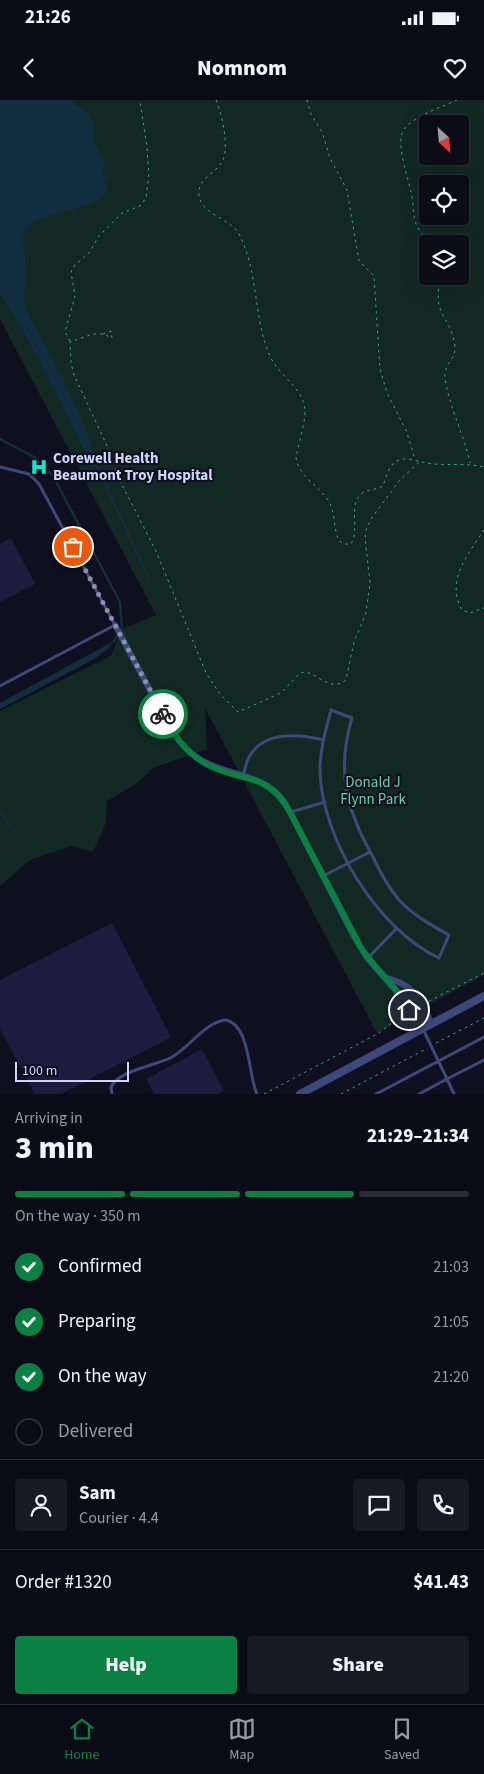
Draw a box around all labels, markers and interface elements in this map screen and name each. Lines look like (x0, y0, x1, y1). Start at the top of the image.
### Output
text: 21:26 (25, 4, 71, 31)
text: Nomnom (197, 52, 287, 84)
icon: back (15, 54, 43, 82)
icon: heart (441, 54, 469, 82)
north arrow (419, 115, 469, 165)
map controls (419, 115, 469, 285)
button: locate (419, 175, 469, 225)
button: layers (419, 235, 469, 285)
place label: Corewell Health Beaumont Troy Hospital (53, 448, 213, 486)
hospital icon: Corewell Health Beaumont Troy Hospital (29, 457, 49, 477)
pin (52, 526, 94, 568)
icon: bag (59, 533, 87, 561)
courier (138, 689, 188, 739)
icon: bike (149, 700, 177, 728)
park label: Donald J Flynn Park (340, 772, 406, 810)
pin (388, 989, 430, 1031)
icon: home (395, 996, 423, 1024)
scale bar (15, 1059, 129, 1082)
text: 100 m (22, 1061, 57, 1081)
text: Arriving in (15, 1107, 83, 1129)
text: 21:29–21:34 (367, 1123, 469, 1150)
text: 3 min (15, 1125, 94, 1171)
text: On the way · 350 m (15, 1205, 140, 1227)
icon: check (15, 1253, 43, 1281)
text: Confirmed (58, 1253, 142, 1280)
text: 21:03 (433, 1256, 469, 1278)
icon: check (15, 1308, 43, 1336)
text: Preparing (58, 1308, 136, 1335)
text: 21:05 (433, 1311, 469, 1333)
icon: check (15, 1363, 43, 1391)
text: On the way (58, 1363, 147, 1390)
text: 21:20 (433, 1366, 469, 1388)
text: Delivered (58, 1418, 133, 1445)
button: person (15, 1479, 67, 1531)
button: chat (353, 1479, 405, 1531)
button: phone (417, 1479, 469, 1531)
text: Sam (79, 1480, 116, 1507)
text: Courier · 4.4 (79, 1507, 159, 1529)
text: Order #1320 (15, 1569, 112, 1596)
text: $41.43 (413, 1569, 469, 1596)
button: Help (15, 1636, 237, 1694)
button: Share (247, 1636, 469, 1694)
tab: Home (64, 1715, 99, 1765)
tab: Map (228, 1715, 256, 1765)
tab: Saved (384, 1715, 420, 1765)

